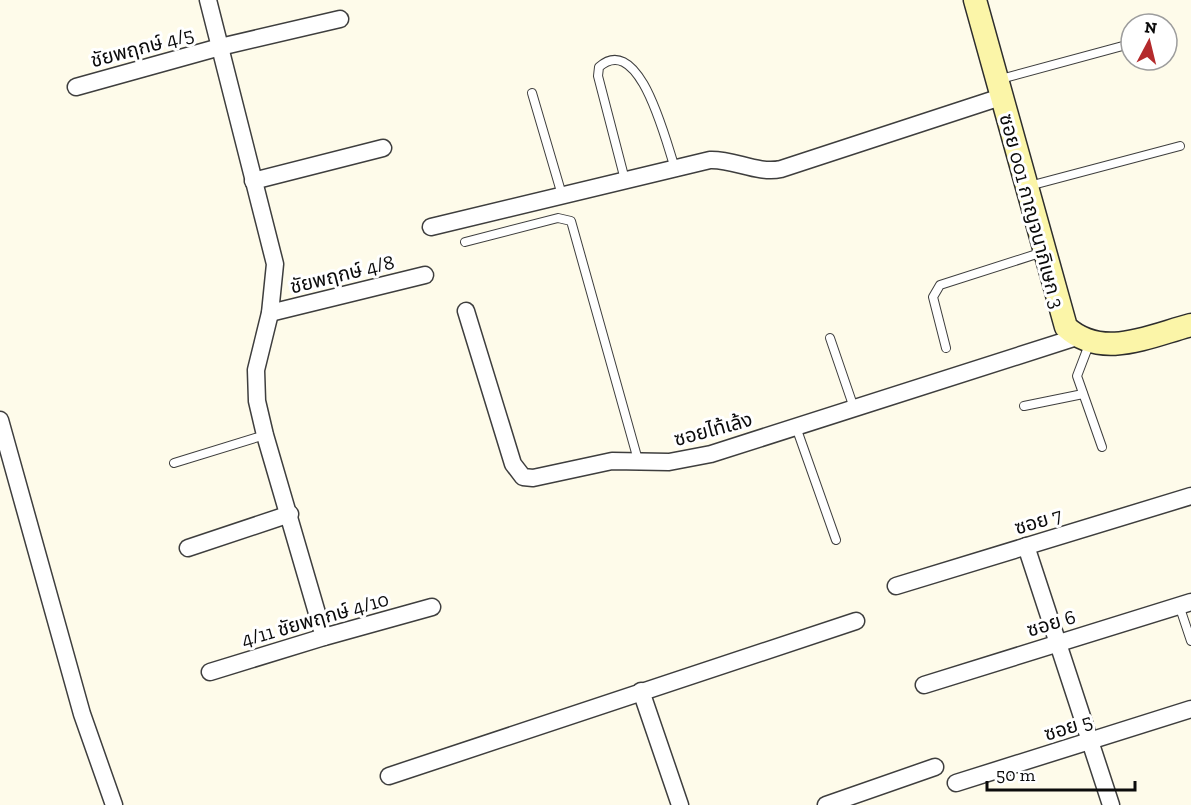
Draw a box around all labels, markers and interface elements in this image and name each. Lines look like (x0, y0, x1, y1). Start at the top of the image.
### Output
north arrow (1119, 12, 1179, 72)
text: N (1144, 17, 1158, 38)
street label: ชัยพฤกษ์ 4/5 (88, 22, 196, 72)
street label: ซอย 001 กาญจนาภิเษก 3 (994, 111, 1070, 311)
street label: ชัยพฤกษ์ 4/8 (287, 249, 397, 299)
street label: ซอยไท้เล้ง (671, 407, 755, 451)
street label: ซอย 7 (1011, 502, 1065, 540)
street label: 4/11 ชัยพฤกษ์ 4/10 (238, 586, 392, 652)
street label: ซอย 6 (1024, 604, 1078, 642)
street label: ซอย 5 (1041, 708, 1095, 746)
scale bar (987, 754, 1136, 792)
text: 50 m (996, 764, 1036, 786)

